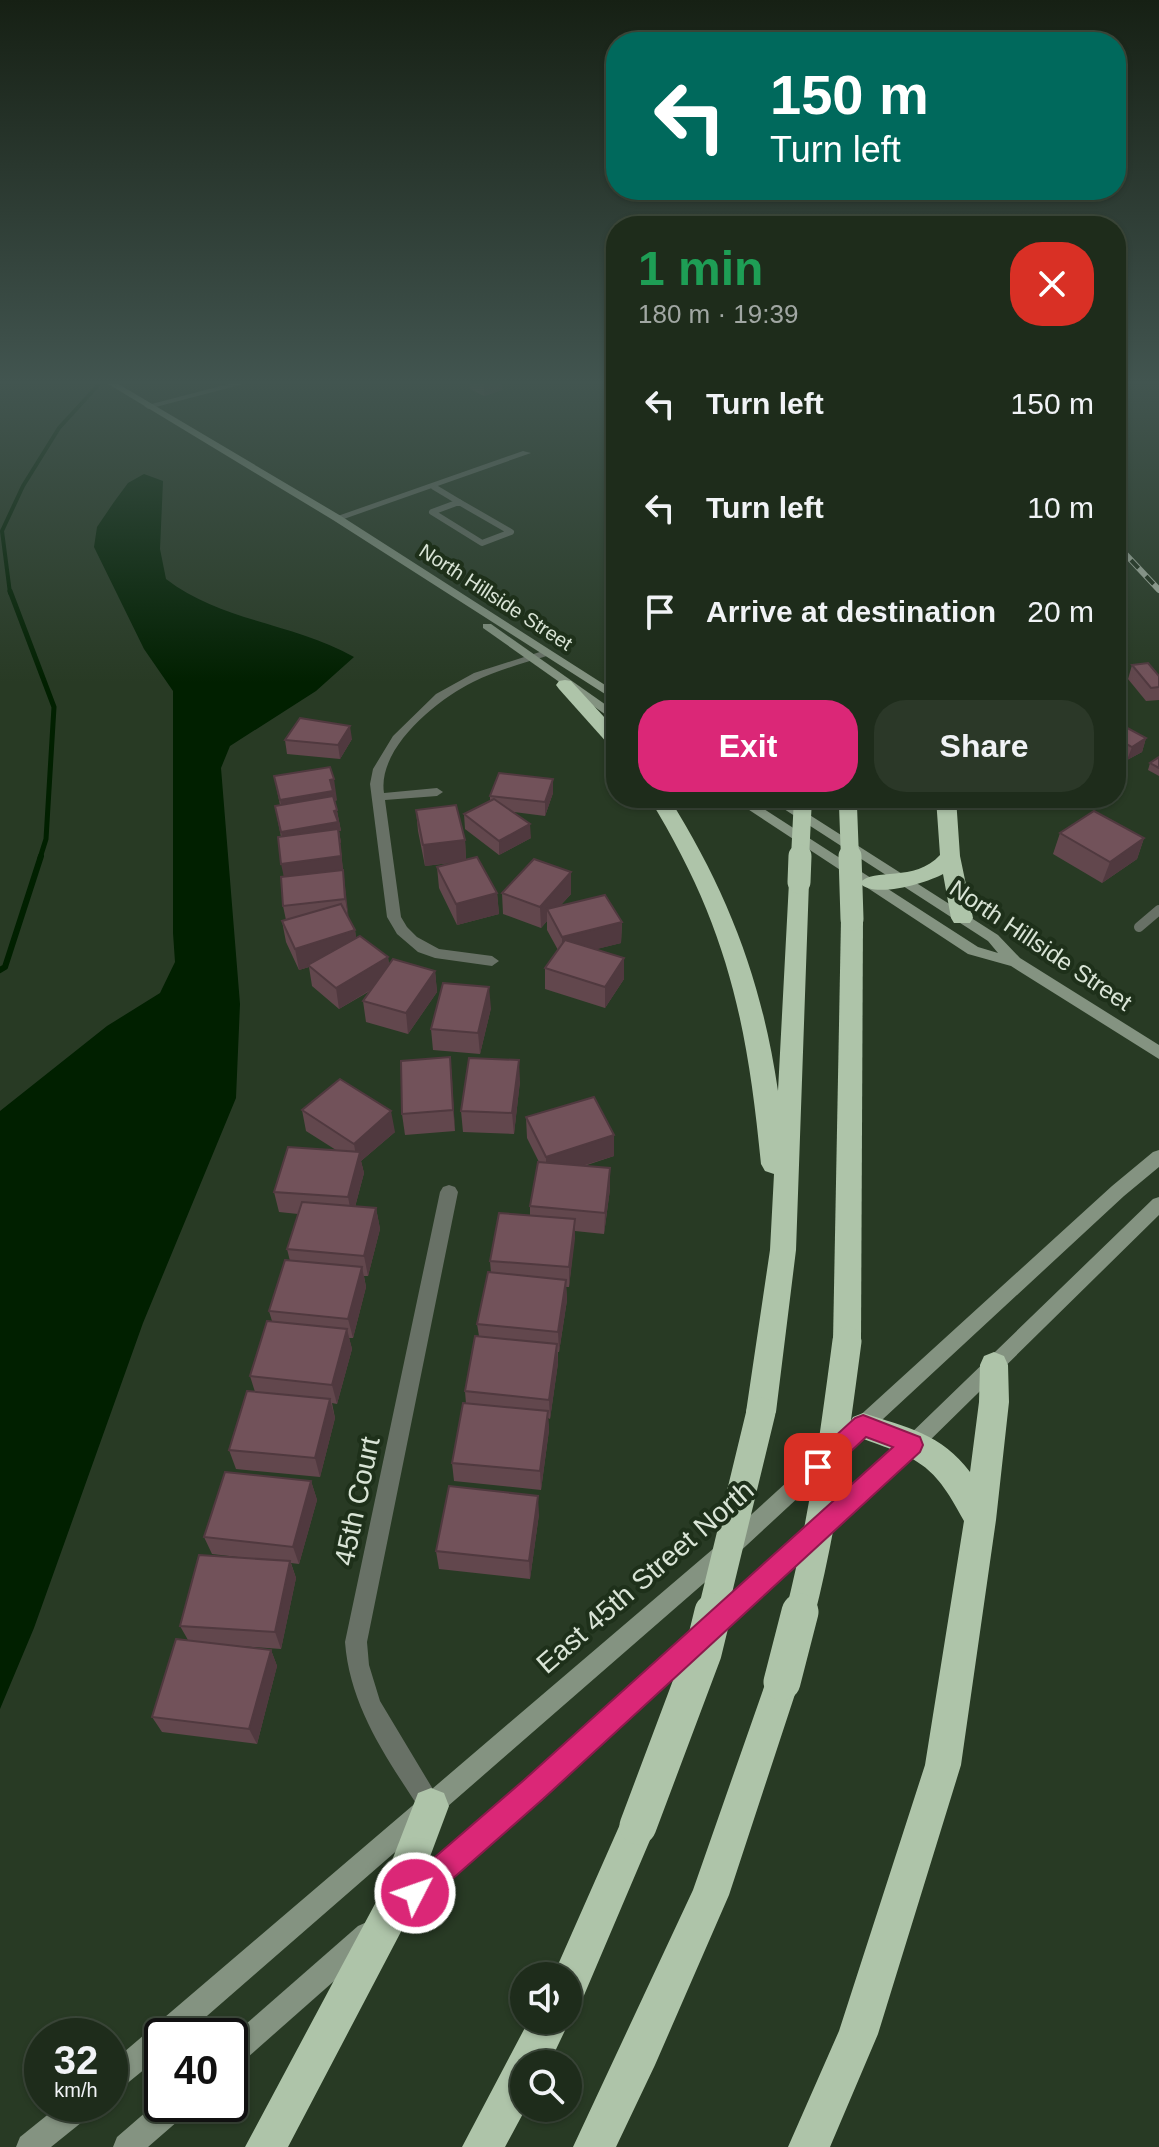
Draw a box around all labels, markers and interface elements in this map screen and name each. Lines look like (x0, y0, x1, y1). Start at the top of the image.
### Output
text: 150 m (770, 63, 929, 126)
icon: left (638, 64, 742, 168)
text: Turn left (770, 129, 901, 170)
text: 1 min (638, 242, 763, 295)
button: close (1010, 242, 1094, 326)
text: 180 m · 19:39 (638, 299, 798, 329)
icon: left (638, 382, 682, 426)
text: Turn left (706, 387, 824, 420)
text: 150 m (1011, 387, 1094, 420)
icon: left (638, 486, 682, 530)
text: Turn left (706, 491, 824, 524)
text: 10 m (1027, 491, 1094, 524)
street label: North Hillside Street (415, 539, 577, 655)
icon: arrive (638, 590, 682, 634)
text: Arrive at destination (706, 595, 996, 628)
text: 20 m (1027, 595, 1094, 628)
button: Exit (638, 700, 858, 792)
button: Share (874, 700, 1094, 792)
street label: North Hillside Street (945, 874, 1137, 1016)
pin (784, 1433, 852, 1501)
street label: 45th Court (328, 1434, 386, 1568)
icon: arrive (796, 1445, 840, 1489)
street label: East 45th Street North (530, 1474, 760, 1680)
position arrow (373, 1851, 457, 1935)
map controls (510, 1962, 582, 2122)
button: sound (510, 1962, 582, 2034)
speed limit sign: 40 (144, 2018, 248, 2122)
text: 32 (54, 2038, 98, 2082)
button: search (510, 2050, 582, 2122)
text: km/h (54, 2079, 98, 2101)

